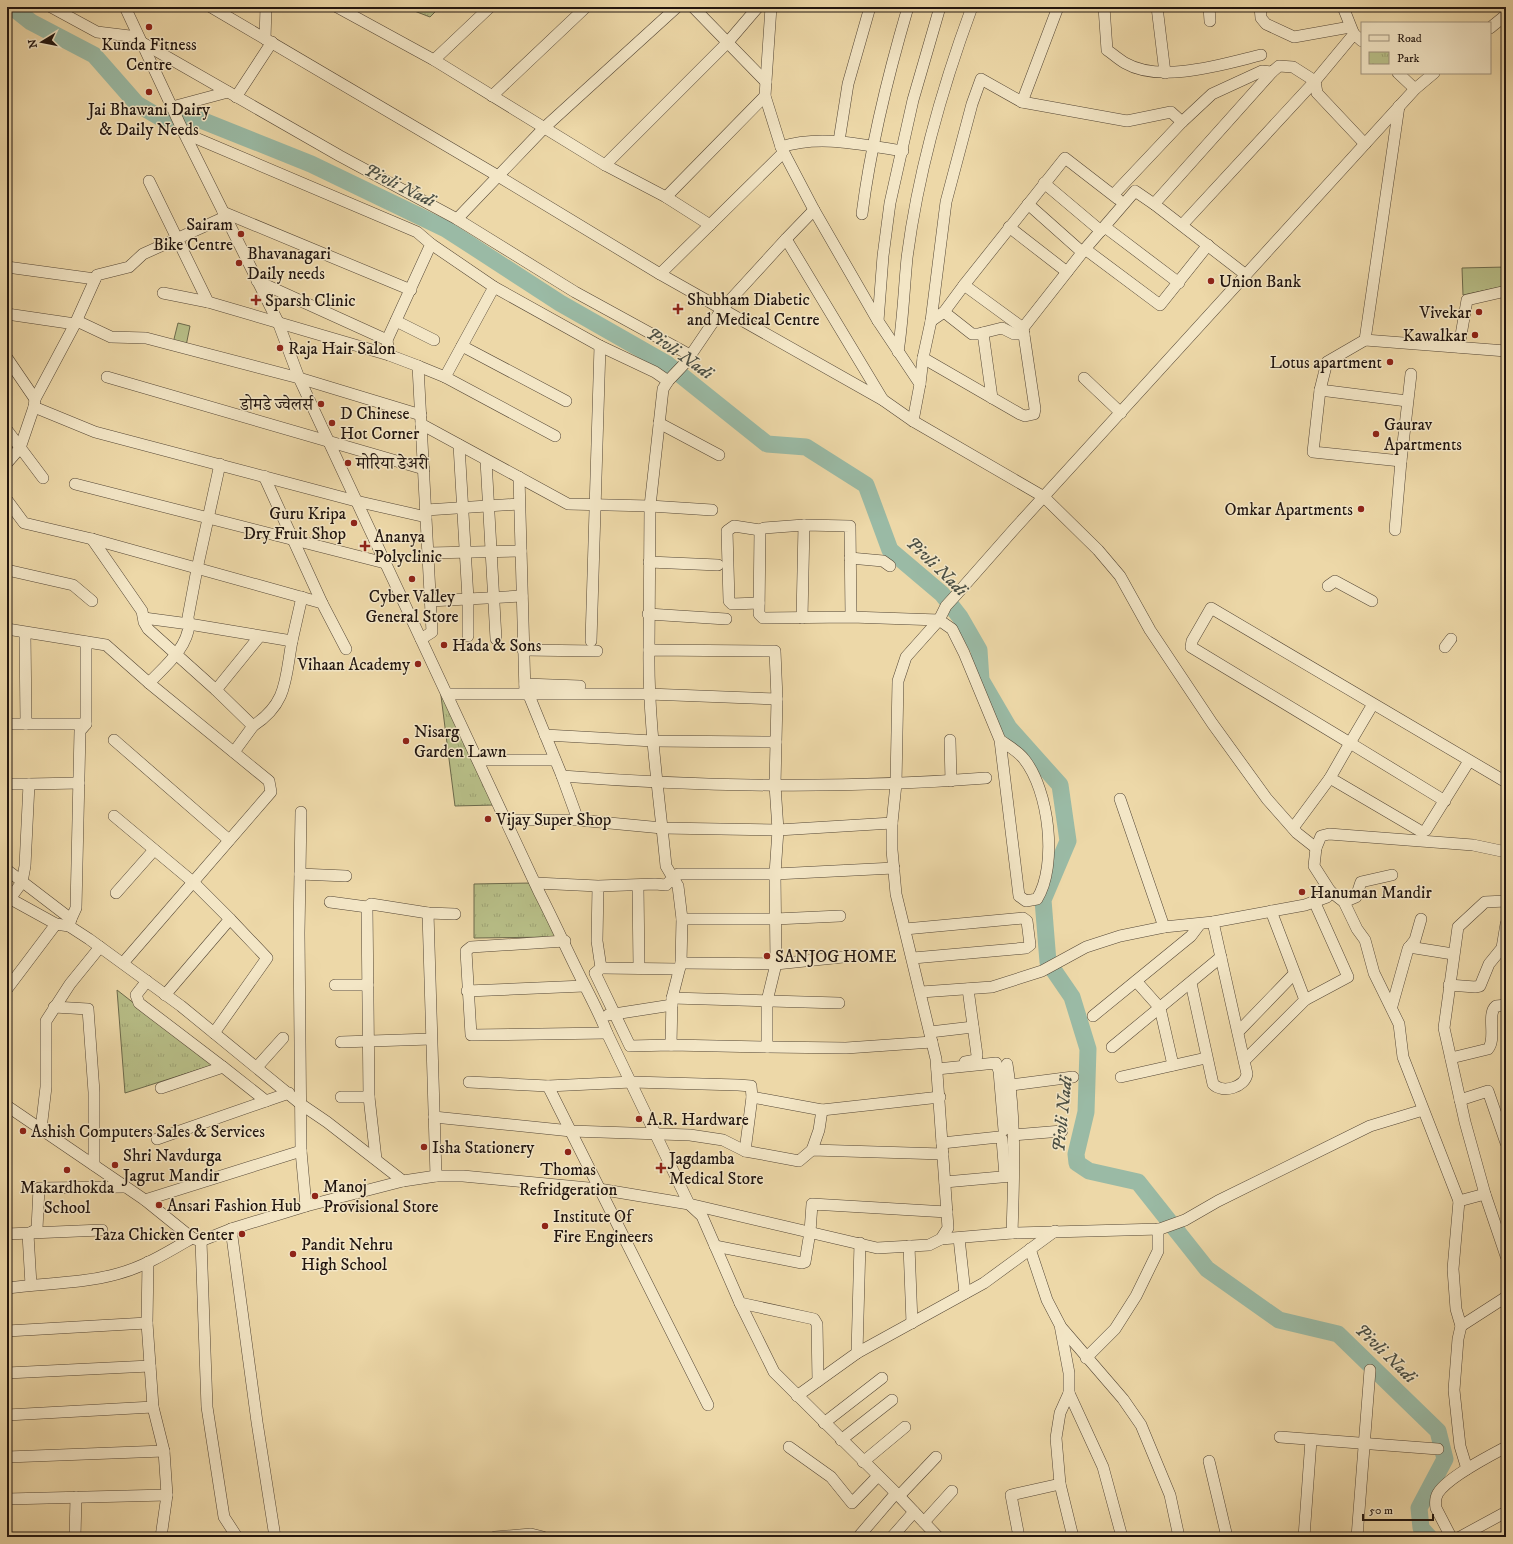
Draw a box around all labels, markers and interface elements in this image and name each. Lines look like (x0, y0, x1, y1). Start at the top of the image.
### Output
north arrow (22, 22, 62, 62)
marker: Kunda Fitness Centre (144, 22, 154, 32)
legend (1361, 22, 1491, 74)
text: Road (1397, 31, 1422, 46)
place label: Kunda Fitness Centre (101, 34, 197, 76)
text: N (25, 38, 41, 49)
text: Park (1397, 51, 1419, 66)
marker: Jai Bhawani Dairy & Daily Needs (144, 87, 154, 97)
place label: Jai Bhawani Dairy & Daily Needs (86, 99, 211, 141)
water label: Pivli Nadi (360, 159, 440, 213)
place label: Sairam Bike Centre (153, 214, 233, 256)
marker: Sairam Bike Centre (236, 229, 246, 239)
place label: Bhavanagari Daily needs (247, 243, 331, 285)
marker: Bhavanagari Daily needs (234, 258, 244, 268)
place label: Union Bank (1219, 271, 1302, 293)
marker: Union Bank (1206, 276, 1216, 286)
place label: Shubham Diabetic and Medical Centre (687, 289, 820, 331)
place label: Sparsh Clinic (265, 290, 356, 312)
marker: Sparsh Clinic (250, 294, 262, 306)
place label: Vivekar (1419, 302, 1472, 324)
marker: Shubham Diabetic and Medical Centre (672, 303, 684, 315)
marker: Vivekar (1474, 307, 1484, 317)
water label: Pivli Nadi (642, 323, 718, 386)
place label: Kawalkar (1403, 325, 1468, 347)
marker: Kawalkar (1470, 330, 1480, 340)
place label: Raja Hair Salon (288, 338, 396, 360)
marker: Raja Hair Salon (275, 343, 285, 353)
place label: Lotus apartment (1270, 352, 1383, 374)
marker: Lotus apartment (1385, 357, 1395, 367)
place label: डोमडे ज्वेलर्स (239, 394, 314, 416)
marker: डोमडे ज्वेलर्स (316, 399, 326, 409)
place label: D Chinese Hot Corner (340, 403, 420, 445)
place label: Gaurav Apartments (1384, 414, 1462, 456)
marker: D Chinese Hot Corner (327, 418, 337, 428)
marker: Gaurav Apartments (1371, 429, 1381, 439)
place label: मोरिया डेअरी (355, 453, 429, 475)
marker: मोरिया डेअरी (343, 458, 353, 468)
place label: Omkar Apartments (1225, 499, 1353, 521)
place label: Guru Kripa Dry Fruit Shop (243, 503, 347, 545)
marker: Omkar Apartments (1356, 504, 1366, 514)
marker: Guru Kripa Dry Fruit Shop (349, 518, 359, 528)
place label: Ananya Polyclinic (374, 526, 442, 568)
water label: Pivli Nadi (901, 532, 972, 602)
marker: Ananya Polyclinic (359, 540, 371, 552)
marker: Cyber Valley General Store (407, 574, 417, 584)
place label: Cyber Valley General Store (365, 586, 459, 628)
place label: Hada & Sons (452, 635, 542, 657)
marker: Hada & Sons (439, 640, 449, 650)
place label: Vihaan Academy (296, 654, 411, 676)
marker: Vihaan Academy (413, 659, 423, 669)
place label: Nisarg Garden Lawn (414, 721, 507, 763)
marker: Nisarg Garden Lawn (401, 736, 411, 746)
place label: Vijay Super Shop (495, 809, 611, 831)
marker: Vijay Super Shop (483, 814, 493, 824)
place label: Hanuman Mandir (1310, 882, 1432, 904)
marker: Hanuman Mandir (1297, 887, 1307, 897)
place label: SANJOG HOME (775, 946, 896, 968)
marker: SANJOG HOME (762, 951, 772, 961)
water label: Pivli Nadi (1048, 1074, 1078, 1153)
place label: A.R. Hardware (647, 1109, 749, 1131)
marker: A.R. Hardware (634, 1114, 644, 1124)
place label: Ashish Computers Sales & Services (31, 1121, 265, 1143)
marker: Ashish Computers Sales & Services (18, 1126, 28, 1136)
place label: Isha Stationery (432, 1137, 535, 1159)
marker: Isha Stationery (419, 1142, 429, 1152)
place label: Shri Navdurga Jagrut Mandir (121, 1145, 223, 1187)
marker: Thomas Refridgeration (563, 1147, 573, 1157)
place label: Jagdamba Medical Store (667, 1148, 763, 1190)
place label: Thomas Refridgeration (519, 1159, 617, 1201)
marker: Shri Navdurga Jagrut Mandir (110, 1160, 120, 1170)
marker: Jagdamba Medical Store (656, 1163, 666, 1173)
marker: Makardhokda School (62, 1165, 72, 1175)
place label: Manoj Provisional Store (323, 1176, 438, 1218)
place label: Makardhokda School (20, 1177, 115, 1219)
marker: Manoj Provisional Store (310, 1191, 320, 1201)
place label: Ansari Fashion Hub (167, 1195, 301, 1217)
marker: Ansari Fashion Hub (154, 1200, 164, 1210)
place label: Institute Of Fire Engineers (553, 1206, 654, 1248)
marker: Institute Of Fire Engineers (540, 1221, 550, 1231)
place label: Taza Chicken Center (91, 1224, 235, 1246)
marker: Taza Chicken Center (237, 1229, 247, 1239)
place label: Pandit Nehru High School (301, 1234, 393, 1276)
marker: Pandit Nehru High School (288, 1249, 298, 1259)
water label: Pivli Nadi (1350, 1319, 1421, 1389)
scale bar (1363, 1496, 1433, 1522)
text: 50 m (1369, 1503, 1393, 1518)

